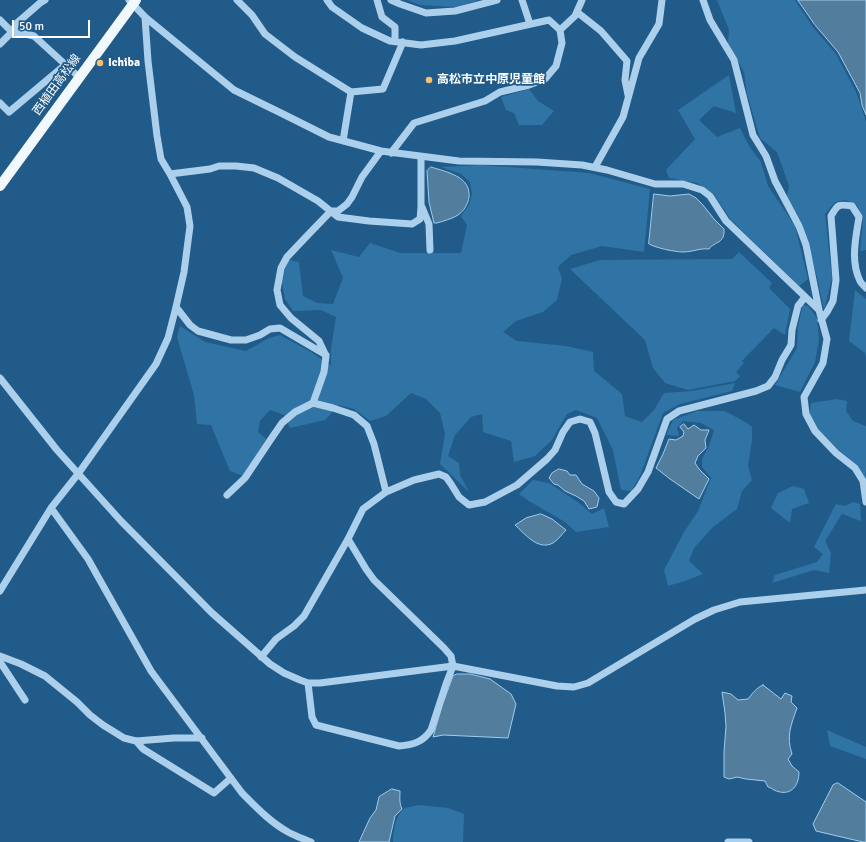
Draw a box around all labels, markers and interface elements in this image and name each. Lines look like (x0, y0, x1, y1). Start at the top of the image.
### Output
scale bar (14, 12, 92, 38)
text: 50 m (19, 19, 44, 34)
street label: 西植田高松線 (30, 52, 84, 118)
place label: Ichiba (108, 56, 140, 70)
marker: Ichiba (95, 58, 105, 68)
place label: 高松市立中原児童館 (437, 73, 545, 87)
marker: 高松市立中原児童館 (424, 75, 434, 85)

